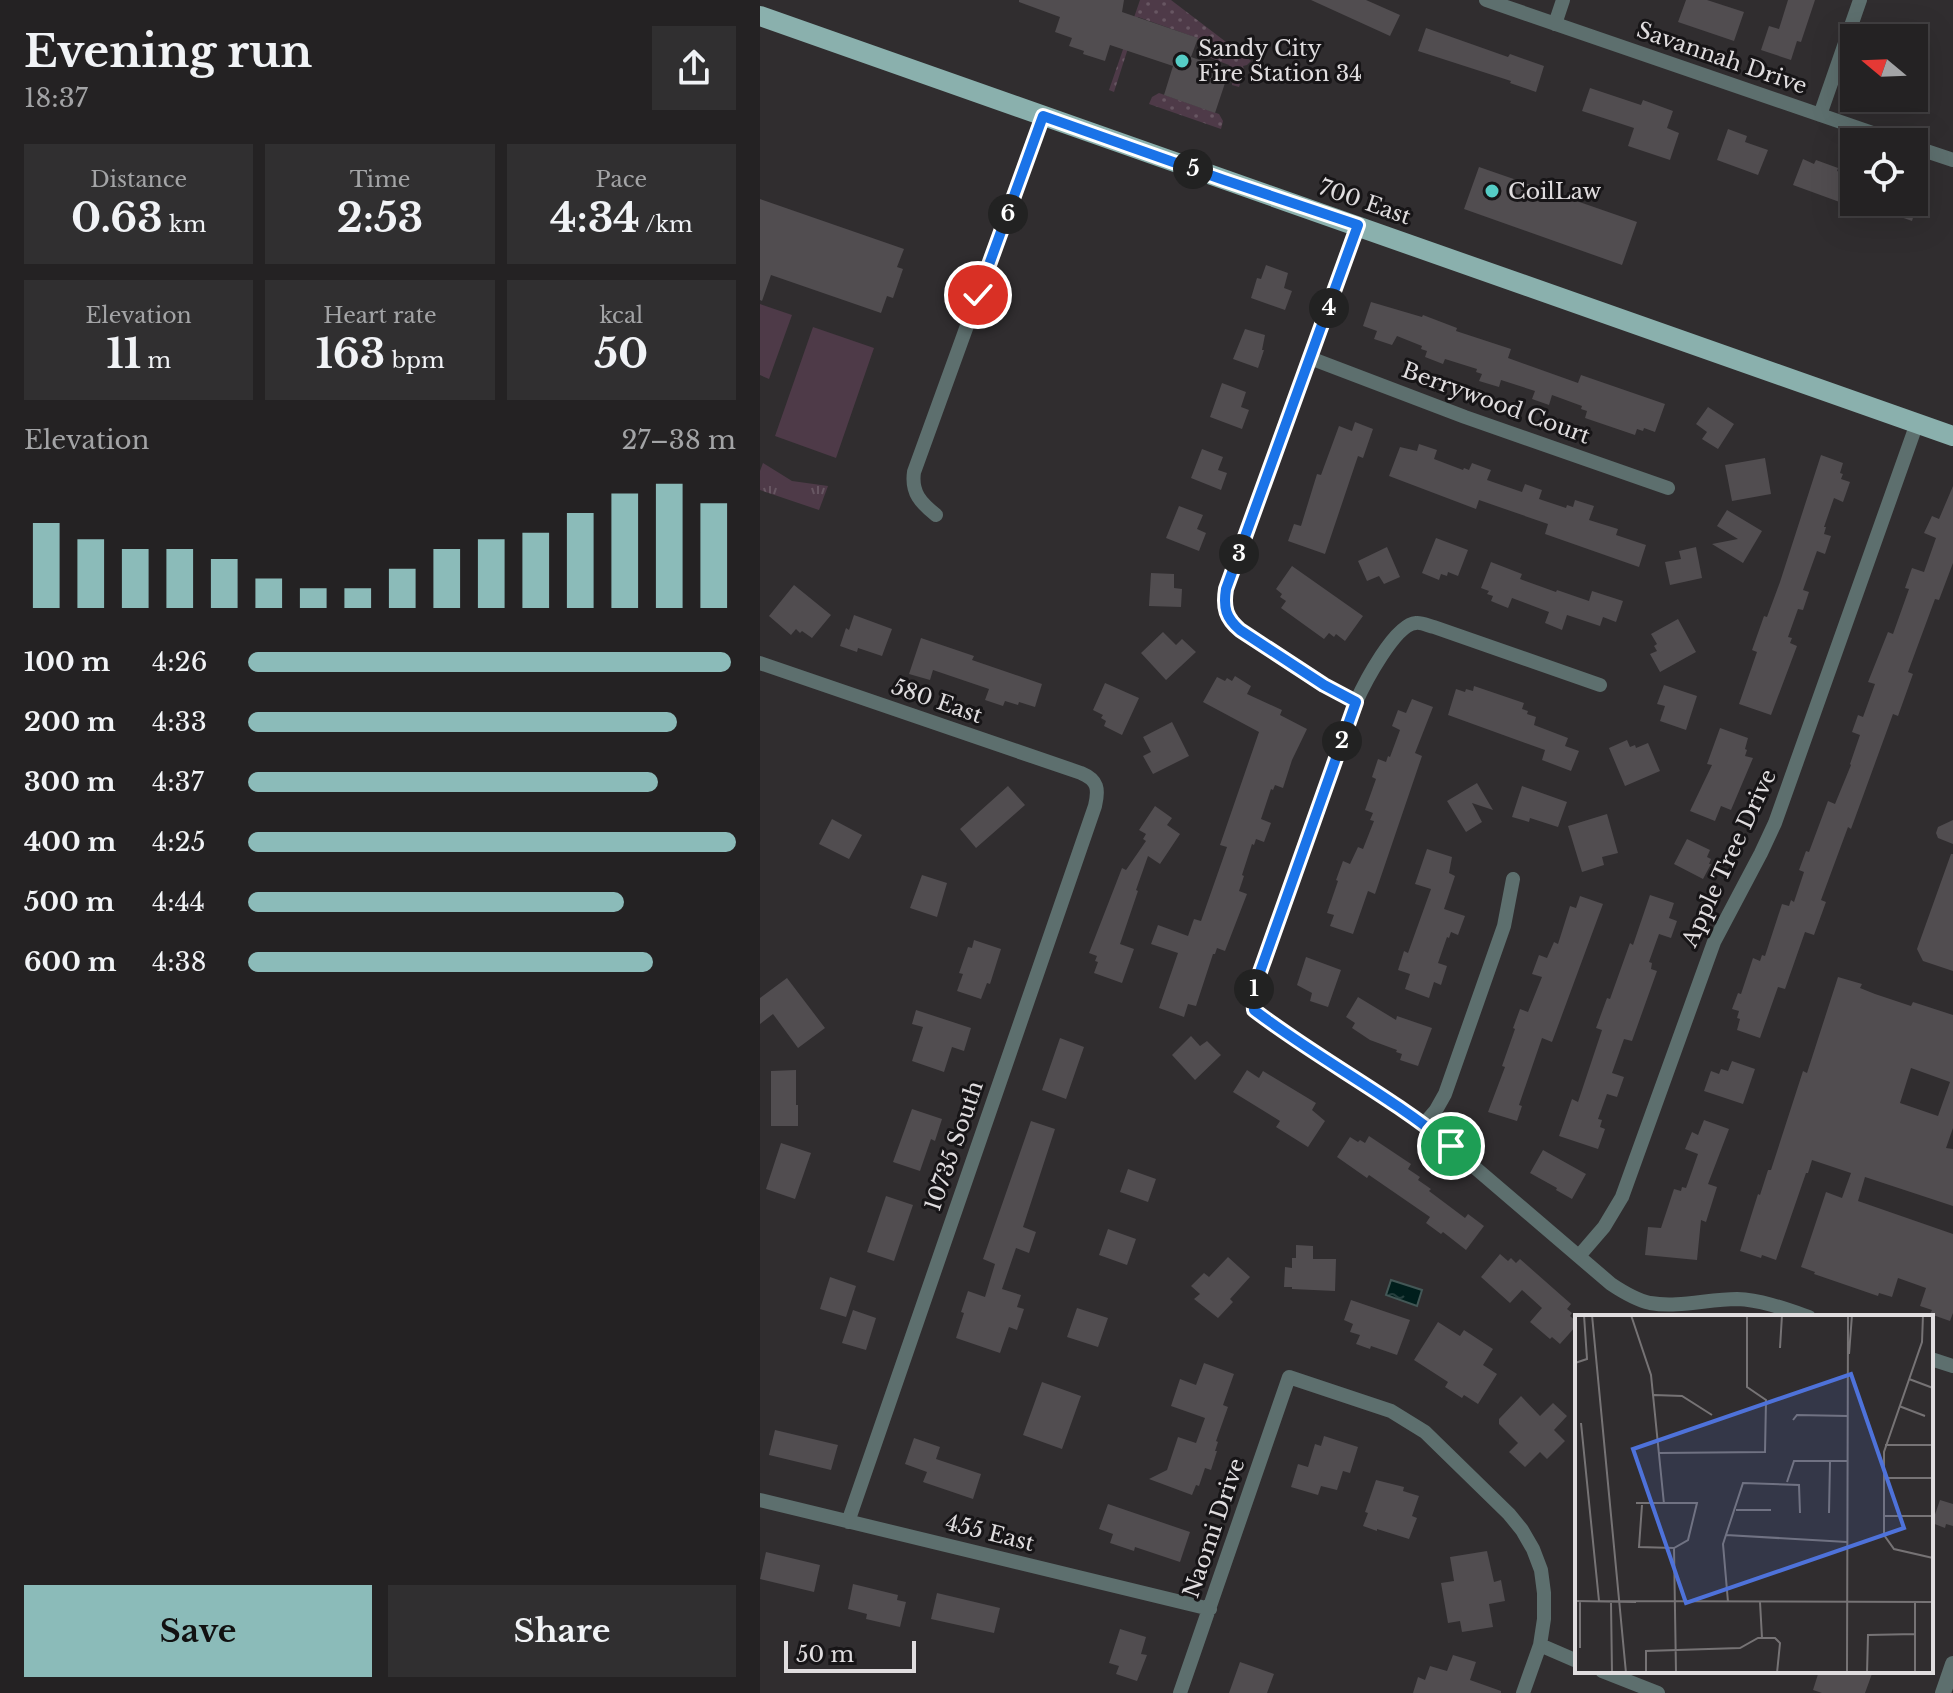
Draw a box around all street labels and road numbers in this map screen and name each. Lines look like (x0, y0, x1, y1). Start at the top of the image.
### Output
street label: Savannah Drive (1633, 16, 1811, 100)
street label: 700 East (1316, 174, 1415, 230)
street label: Berrywood Court (1398, 356, 1594, 450)
street label: 580 East (888, 673, 987, 729)
street label: Apple Tree Drive (1676, 765, 1782, 952)
street label: 10735 South (919, 1077, 989, 1215)
street label: Naomi Drive (1177, 1455, 1251, 1601)
street label: 455 East (943, 1509, 1038, 1557)

